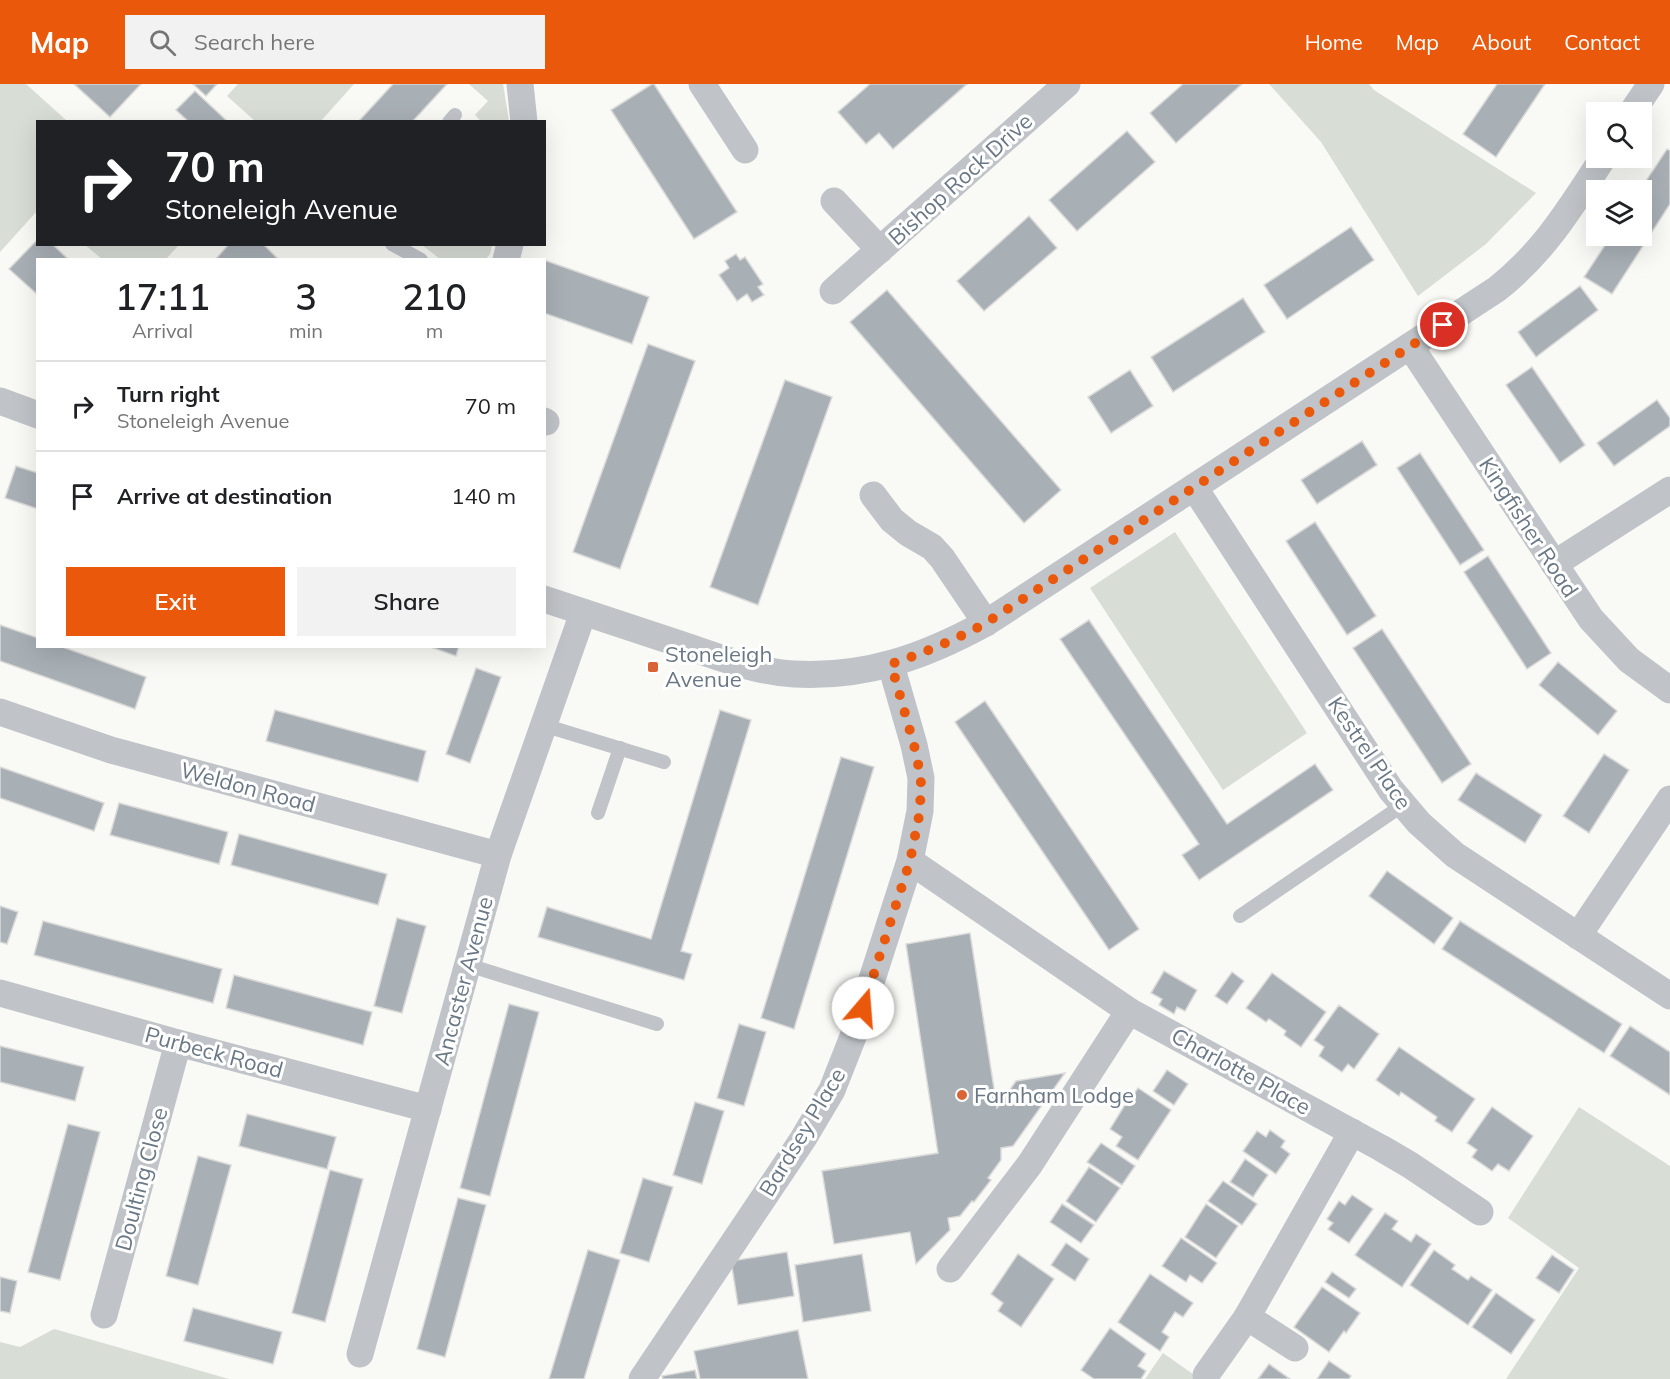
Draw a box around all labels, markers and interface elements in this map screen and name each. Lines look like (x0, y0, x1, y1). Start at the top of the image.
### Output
search box (125, 15, 545, 69)
text: Map (30, 25, 89, 60)
icon: search (146, 26, 179, 59)
text: Search here (194, 28, 315, 56)
text: Home (1305, 29, 1363, 55)
text: Map (1396, 29, 1439, 55)
text: About (1472, 29, 1531, 55)
text: Contact (1564, 29, 1640, 55)
map controls (1586, 102, 1652, 246)
button: search (1586, 102, 1652, 168)
street label: Bishop Rock Drive (882, 107, 1038, 251)
text: 70 m (165, 140, 265, 193)
icon: right (66, 144, 144, 222)
button: layers (1586, 180, 1652, 246)
text: Stoneleigh Avenue (165, 192, 398, 226)
text: 17:11 (115, 274, 210, 319)
text: 3 (295, 274, 317, 319)
text: 210 (402, 274, 467, 319)
pin (1417, 299, 1468, 350)
icon: arrive (1426, 308, 1459, 341)
text: Arrival (132, 318, 193, 343)
text: min (289, 318, 323, 343)
text: m (426, 318, 443, 343)
text: Turn right (117, 380, 220, 408)
icon: right (66, 390, 99, 423)
text: 70 m (465, 392, 516, 420)
text: Stoneleigh Avenue (117, 408, 289, 433)
street label: Kingfisher Road (1473, 452, 1585, 602)
icon: arrive (66, 480, 99, 513)
text: Arrive at destination (117, 482, 332, 510)
text: 140 m (451, 482, 516, 510)
button: Exit (66, 567, 285, 636)
button: Share (297, 567, 516, 636)
place label: Stoneleigh Avenue (665, 640, 772, 693)
marker: Stoneleigh Avenue (646, 660, 660, 674)
street label: Kestrel Place (1322, 691, 1418, 815)
street label: Weldon Road (177, 756, 319, 818)
street label: Ancaster Avenue (427, 893, 499, 1069)
position arrow (831, 976, 895, 1040)
street label: Purbeck Road (142, 1020, 286, 1084)
street label: Charlotte Place (1166, 1021, 1316, 1121)
street label: Bardsey Place (753, 1063, 851, 1201)
place label: Farnham Lodge (974, 1081, 1134, 1109)
marker: Farnham Lodge (955, 1088, 969, 1102)
street label: Doulting Close (108, 1104, 174, 1254)

